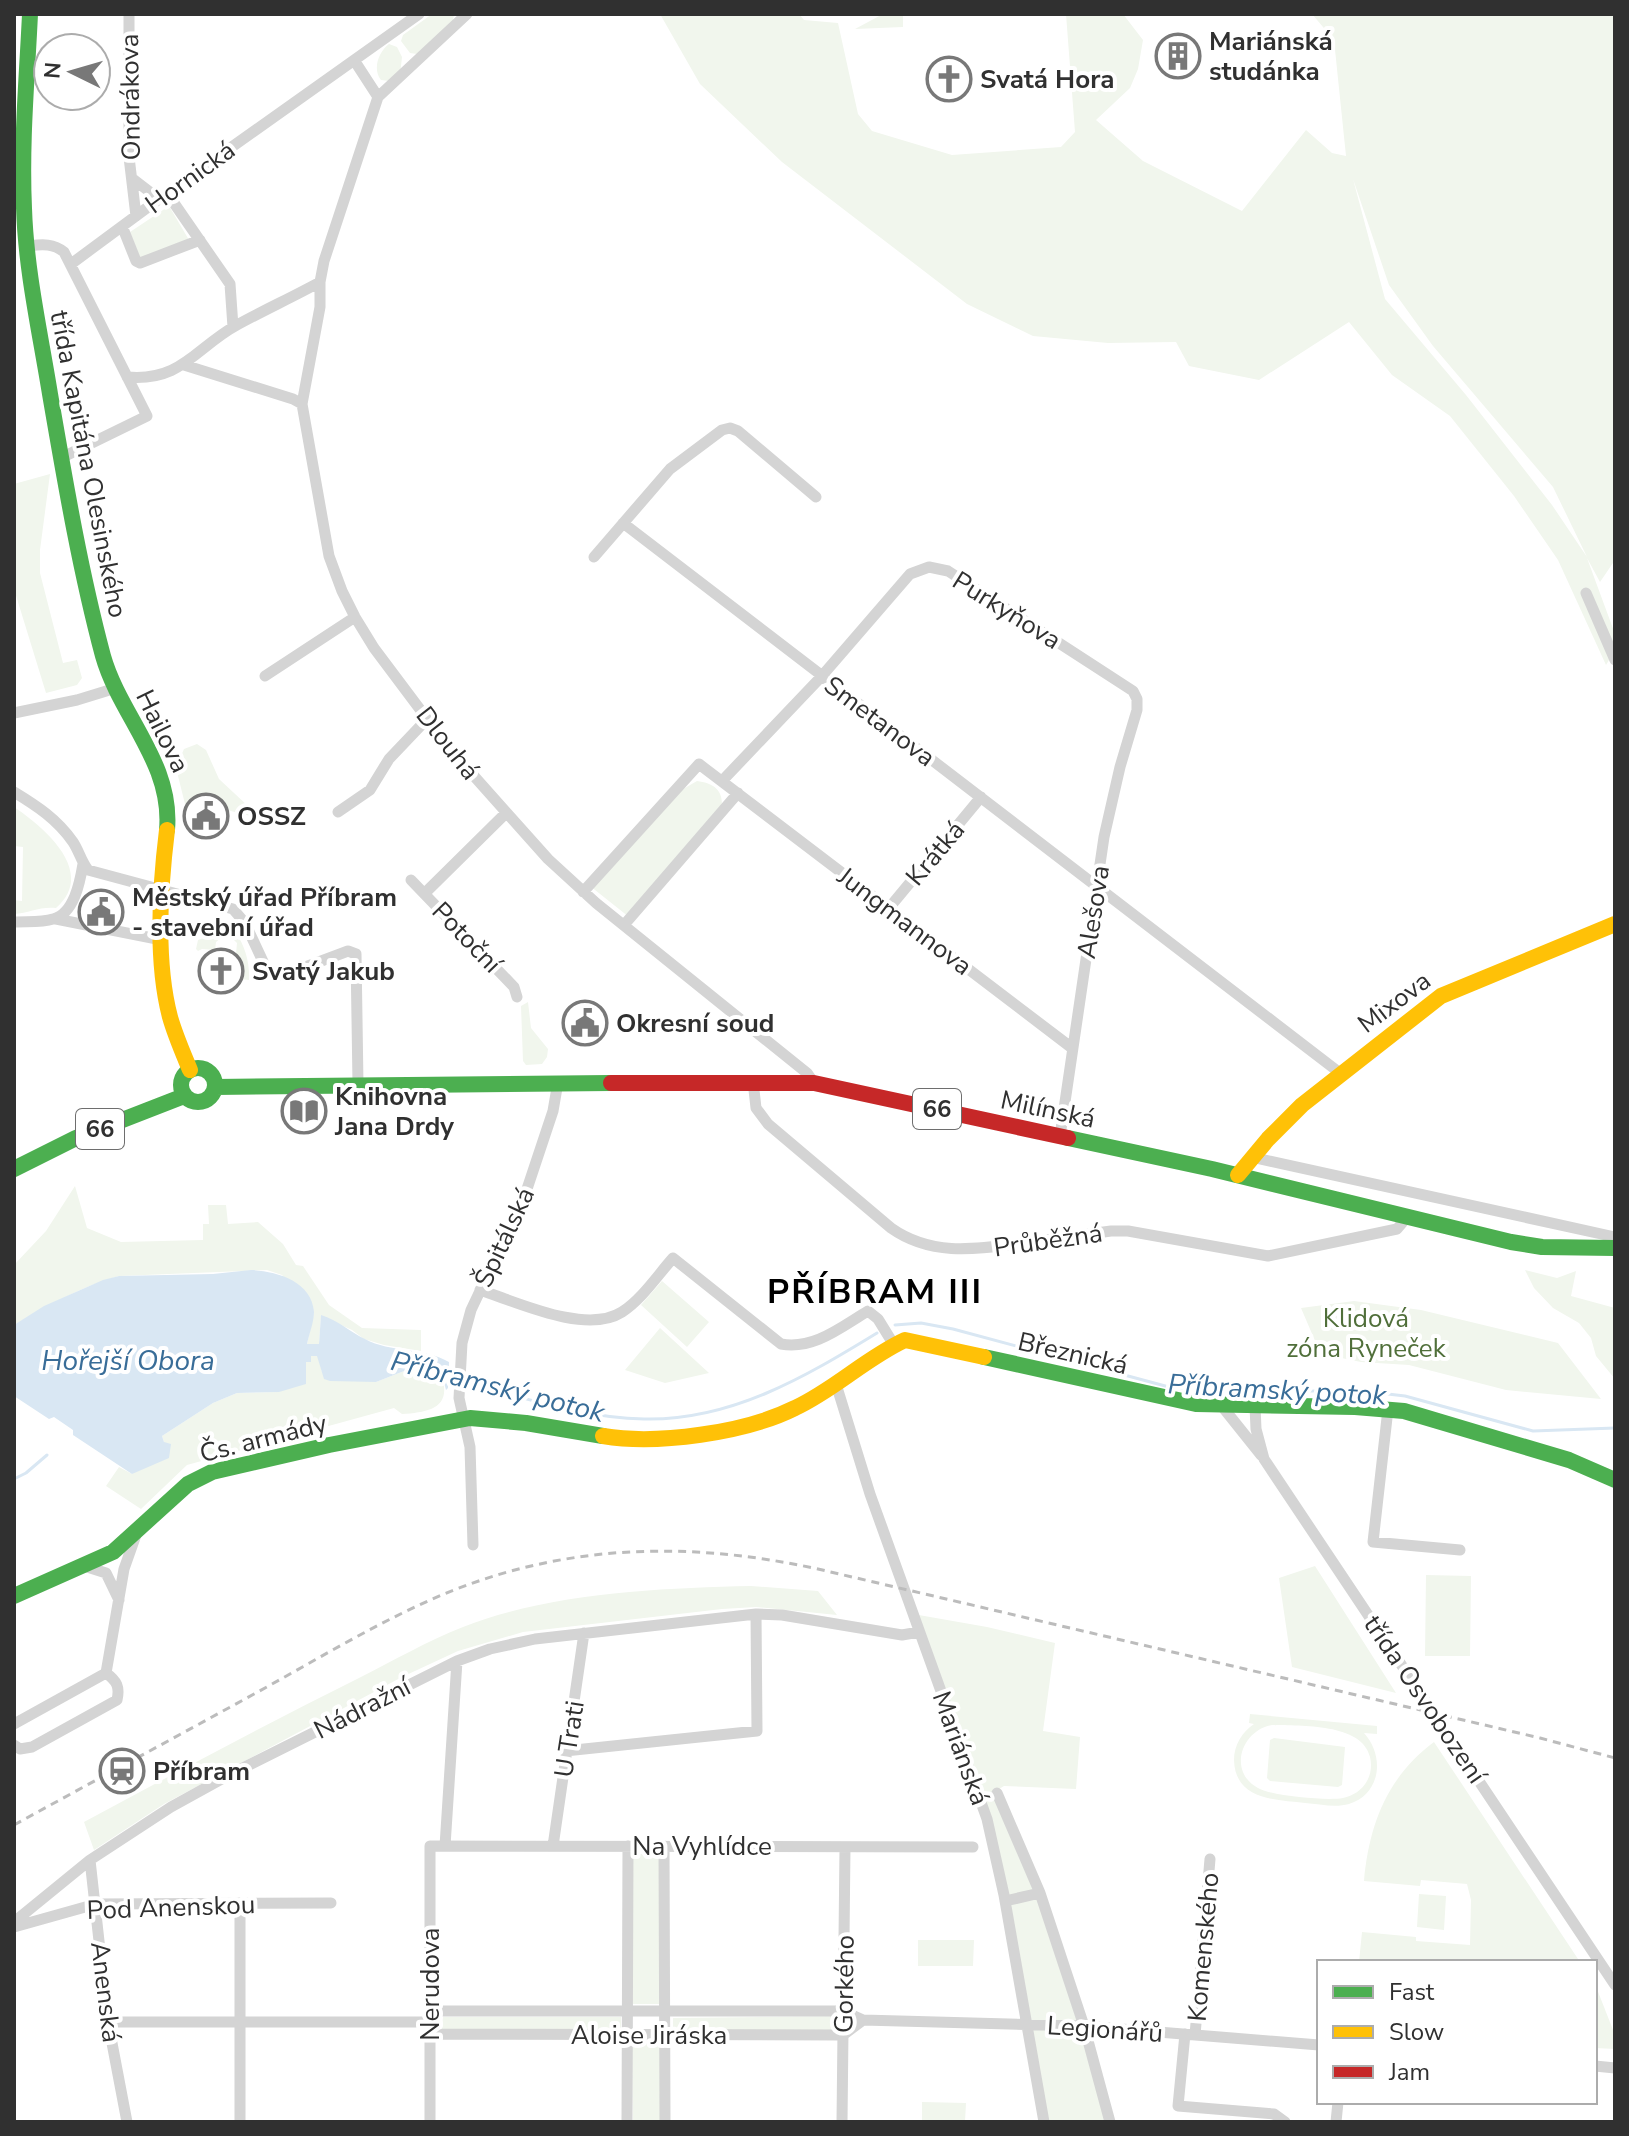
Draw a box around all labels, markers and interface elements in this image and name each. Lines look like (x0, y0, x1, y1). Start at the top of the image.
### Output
place label: Mariánská studánka (1209, 24, 1333, 89)
north arrow (32, 32, 112, 112)
building icon: Mariánská studánka (1154, 32, 1202, 80)
street label: Ondrákova (112, 33, 149, 161)
church icon: Svatá Hora (925, 55, 973, 103)
text: N (37, 61, 69, 80)
place label: Svatá Hora (980, 62, 1114, 97)
street label: Hornická (138, 133, 242, 222)
street label: třída Kapitána Olesinského (42, 307, 135, 621)
street label: Purkyňova (946, 563, 1068, 658)
street label: Smetanova (817, 668, 942, 775)
street label: Hailova (127, 684, 198, 779)
street label: Dlouhá (408, 699, 487, 787)
public building icon: OSSZ (182, 792, 230, 840)
place label: OSSZ (237, 799, 306, 834)
street label: Krátká (898, 813, 973, 893)
street label: Jungmannova (830, 859, 979, 983)
street label: Alešova (1069, 863, 1118, 961)
place label: Městský úřad Příbram - stavební úřad (132, 880, 397, 945)
public building icon: Městský úřad Příbram - stavební úřad (77, 888, 125, 936)
street label: Potoční (424, 894, 511, 982)
church icon: Svatý Jakub (197, 947, 245, 995)
place label: Svatý Jakub (252, 954, 395, 989)
street label: Mixova (1351, 964, 1438, 1041)
public building icon: Okresní soud (561, 999, 609, 1047)
place label: Okresní soud (616, 1006, 774, 1041)
place label: Knihovna Jana Drdy (334, 1079, 454, 1144)
street label: Milínská (997, 1082, 1098, 1137)
library icon: Knihovna Jana Drdy (280, 1087, 328, 1135)
road number: 66 (913, 1089, 961, 1129)
road number: 66 (76, 1109, 124, 1149)
street label: Špitálská (466, 1181, 543, 1293)
street label: Průběžná (991, 1216, 1105, 1265)
district label: PŘÍBRAM III (767, 1269, 983, 1315)
park label: Klidová zóna Ryneček (1286, 1301, 1447, 1366)
street label: Březnická (1014, 1324, 1131, 1383)
water label: Hořejší Obora (41, 1342, 215, 1380)
water label: Příbramský potok (387, 1342, 610, 1432)
water label: Příbramský potok (1167, 1365, 1388, 1415)
street label: Čs. armády (196, 1406, 331, 1471)
street label: třída Osvobození (1355, 1608, 1495, 1792)
street label: Nádražní (308, 1668, 418, 1748)
street label: Mariánská (924, 1686, 997, 1810)
street label: U Trati (546, 1698, 593, 1780)
station icon: Příbram (98, 1747, 146, 1795)
place label: Příbram (153, 1754, 250, 1789)
street label: Na Vyhlídce (632, 1829, 772, 1864)
street label: Komenského (1180, 1871, 1227, 2023)
street label: Pod Anenskou (86, 1887, 256, 1928)
street label: Nerudova (413, 1927, 448, 2041)
street label: Gorkého (826, 1935, 863, 2033)
street label: Anenská (82, 1940, 129, 2045)
legend (1317, 1960, 1597, 2104)
text: Fast (1389, 1976, 1435, 2008)
street label: Legionářů (1046, 2008, 1164, 2051)
text: Slow (1389, 2016, 1444, 2048)
street label: Aloise Jiráska (571, 2018, 727, 2053)
text: Jam (1388, 2056, 1430, 2088)

